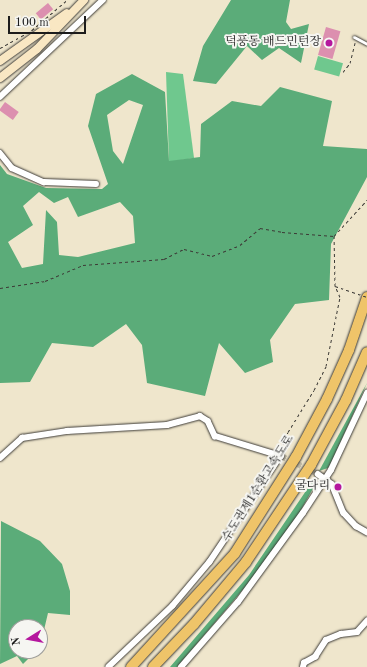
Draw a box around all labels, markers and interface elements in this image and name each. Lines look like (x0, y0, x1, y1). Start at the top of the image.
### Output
scale bar (10, 8, 88, 34)
text: 100 m (15, 17, 49, 29)
place label: 덕풍동 배드민턴장 (225, 36, 321, 50)
marker: 덕풍동 배드민턴장 (324, 38, 334, 48)
street label: 수도권제1순환고속도로 (220, 433, 298, 545)
place label: 굴다리 (295, 480, 330, 494)
marker: 굴다리 (333, 482, 343, 492)
north arrow (8, 619, 48, 659)
text: N (11, 636, 23, 646)

